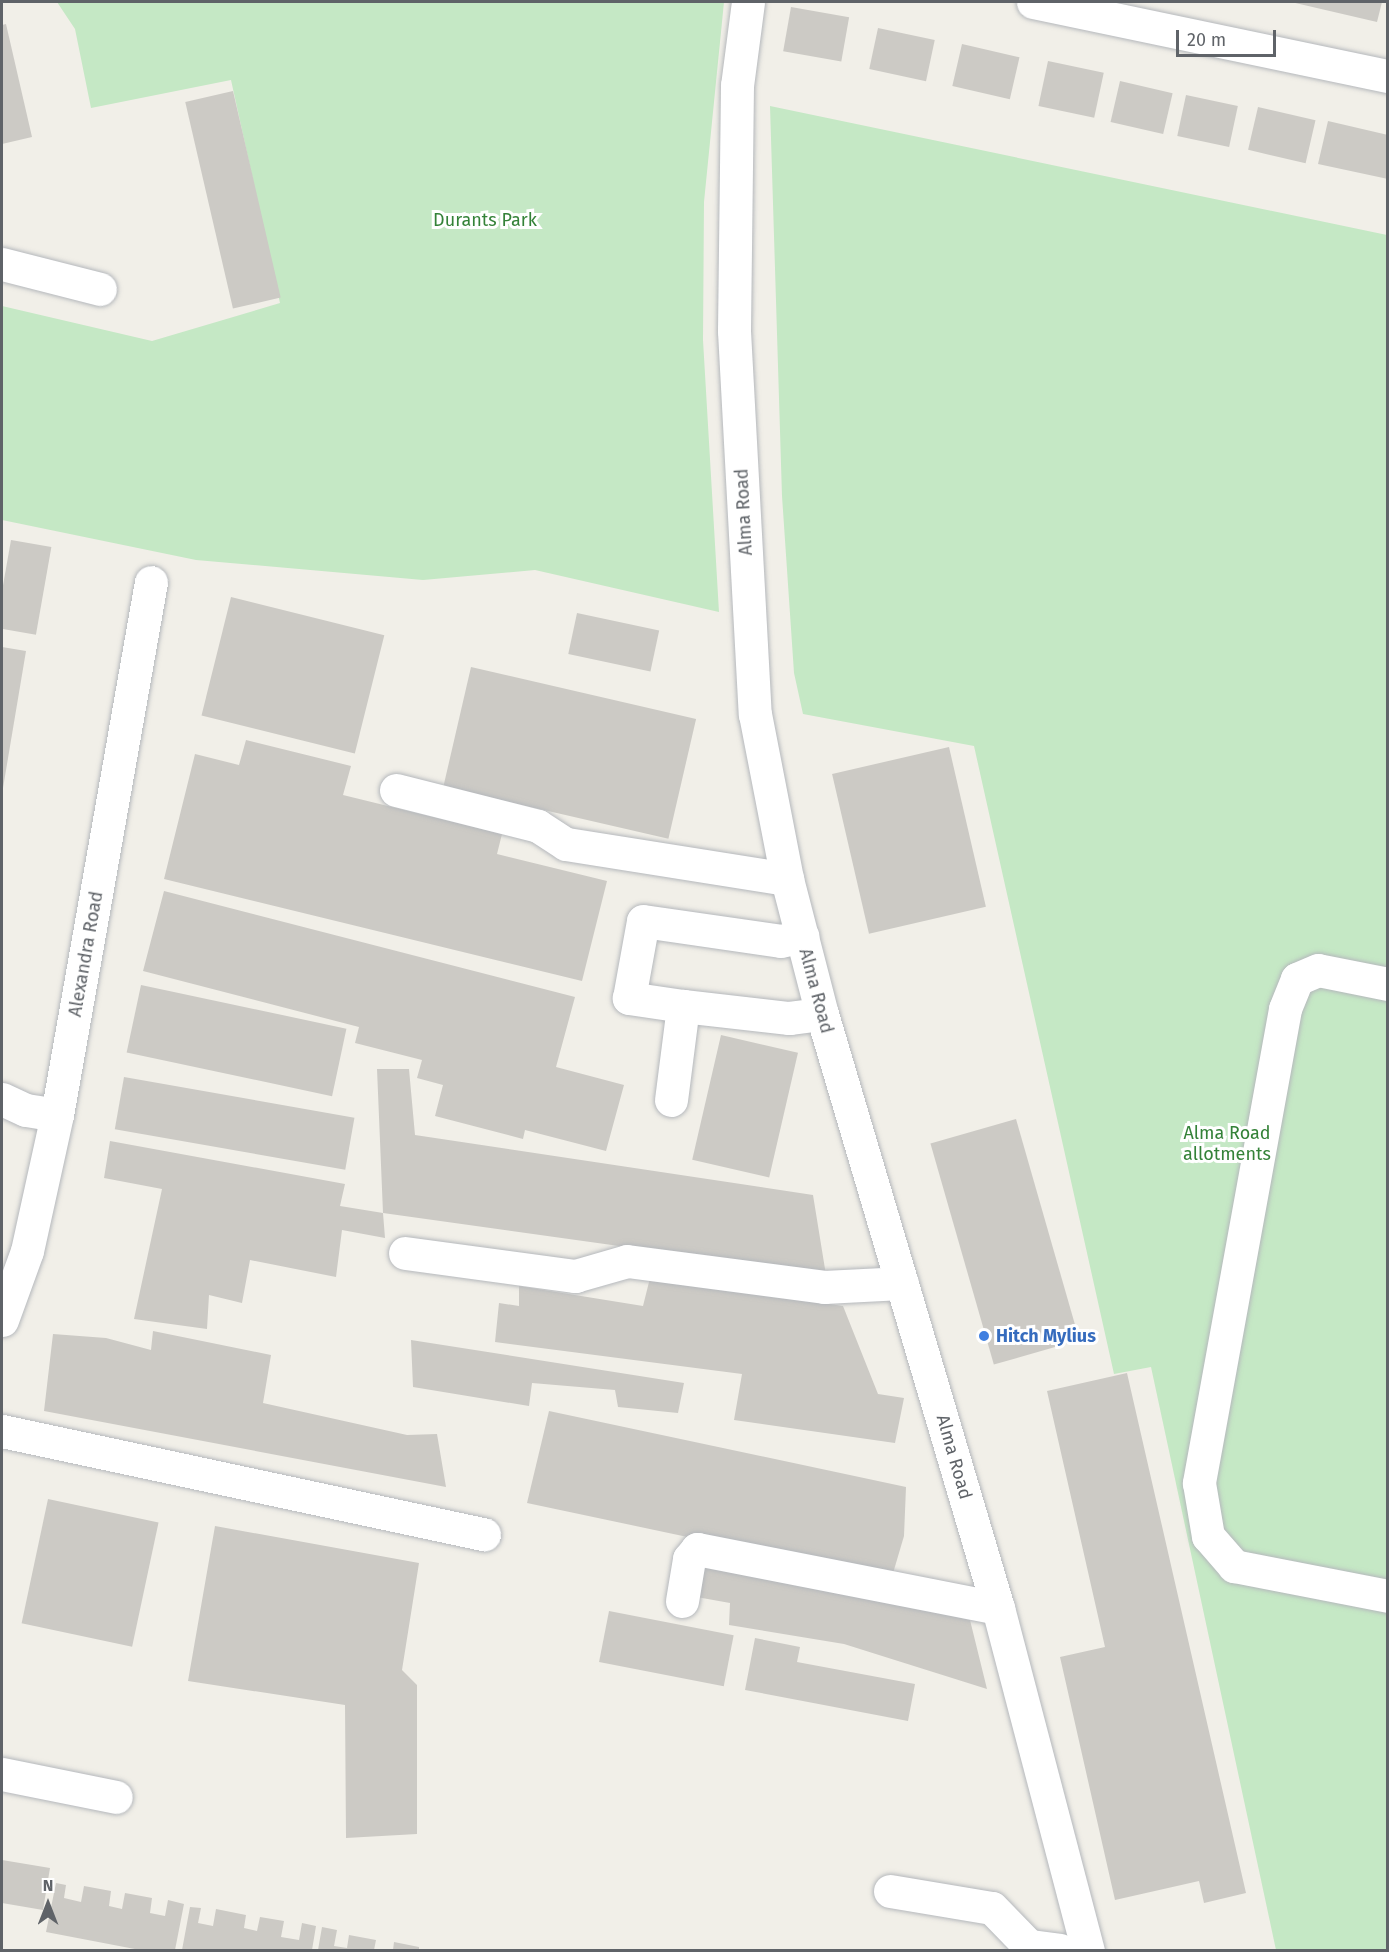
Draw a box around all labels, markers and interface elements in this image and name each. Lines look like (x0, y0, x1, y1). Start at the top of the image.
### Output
scale bar (1179, 18, 1280, 56)
text: 20 m (1187, 29, 1226, 51)
park label: Durants Park (433, 209, 537, 231)
street label: Alma Road (731, 468, 757, 556)
street label: Alexandra Road (64, 890, 108, 1018)
street label: Alma Road (794, 946, 838, 1036)
park label: Alma Road allotments (1183, 1123, 1271, 1166)
place label: Hitch Mylius (996, 1325, 1096, 1347)
marker: Hitch Mylius (977, 1329, 991, 1343)
street label: Alma Road (932, 1412, 976, 1502)
north arrow (18, 1874, 78, 1934)
text: N (43, 1876, 53, 1895)

